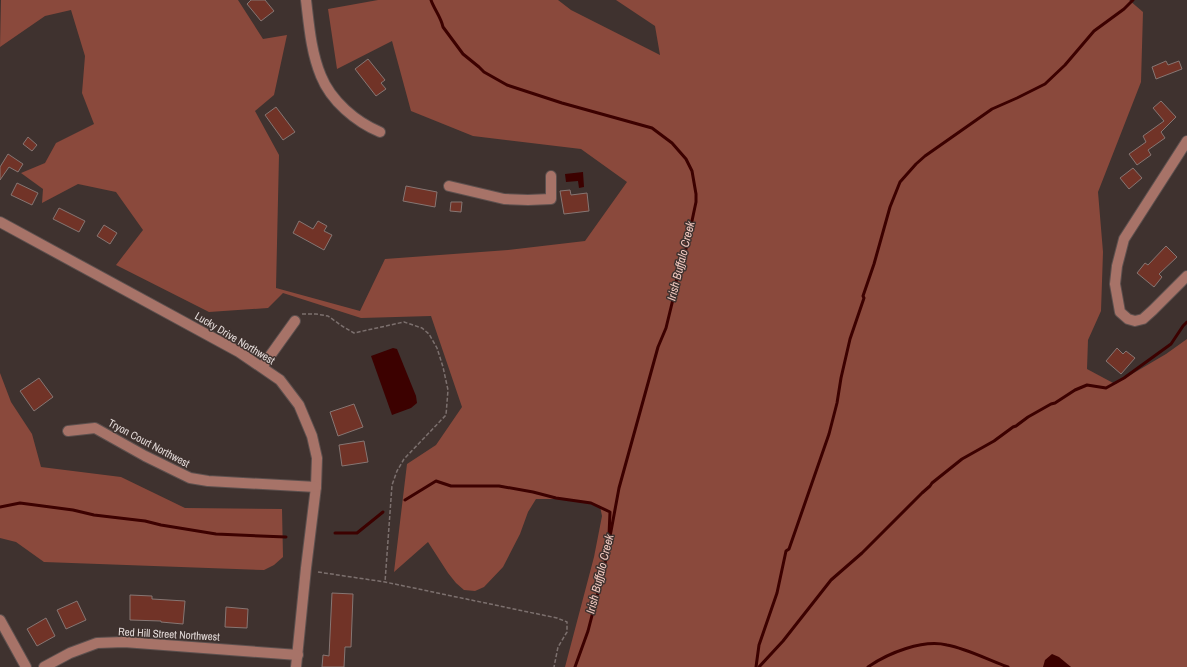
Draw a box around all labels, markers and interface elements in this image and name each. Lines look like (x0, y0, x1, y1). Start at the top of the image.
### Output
water label: Irish Buffalo Creek (663, 219, 699, 302)
street label: Lucky Drive Northwest (193, 309, 278, 368)
street label: Tryon Court Northwest (106, 416, 193, 471)
water label: Irish Buffalo Creek (582, 532, 618, 615)
street label: Red Hill Street Northwest (118, 624, 221, 644)

